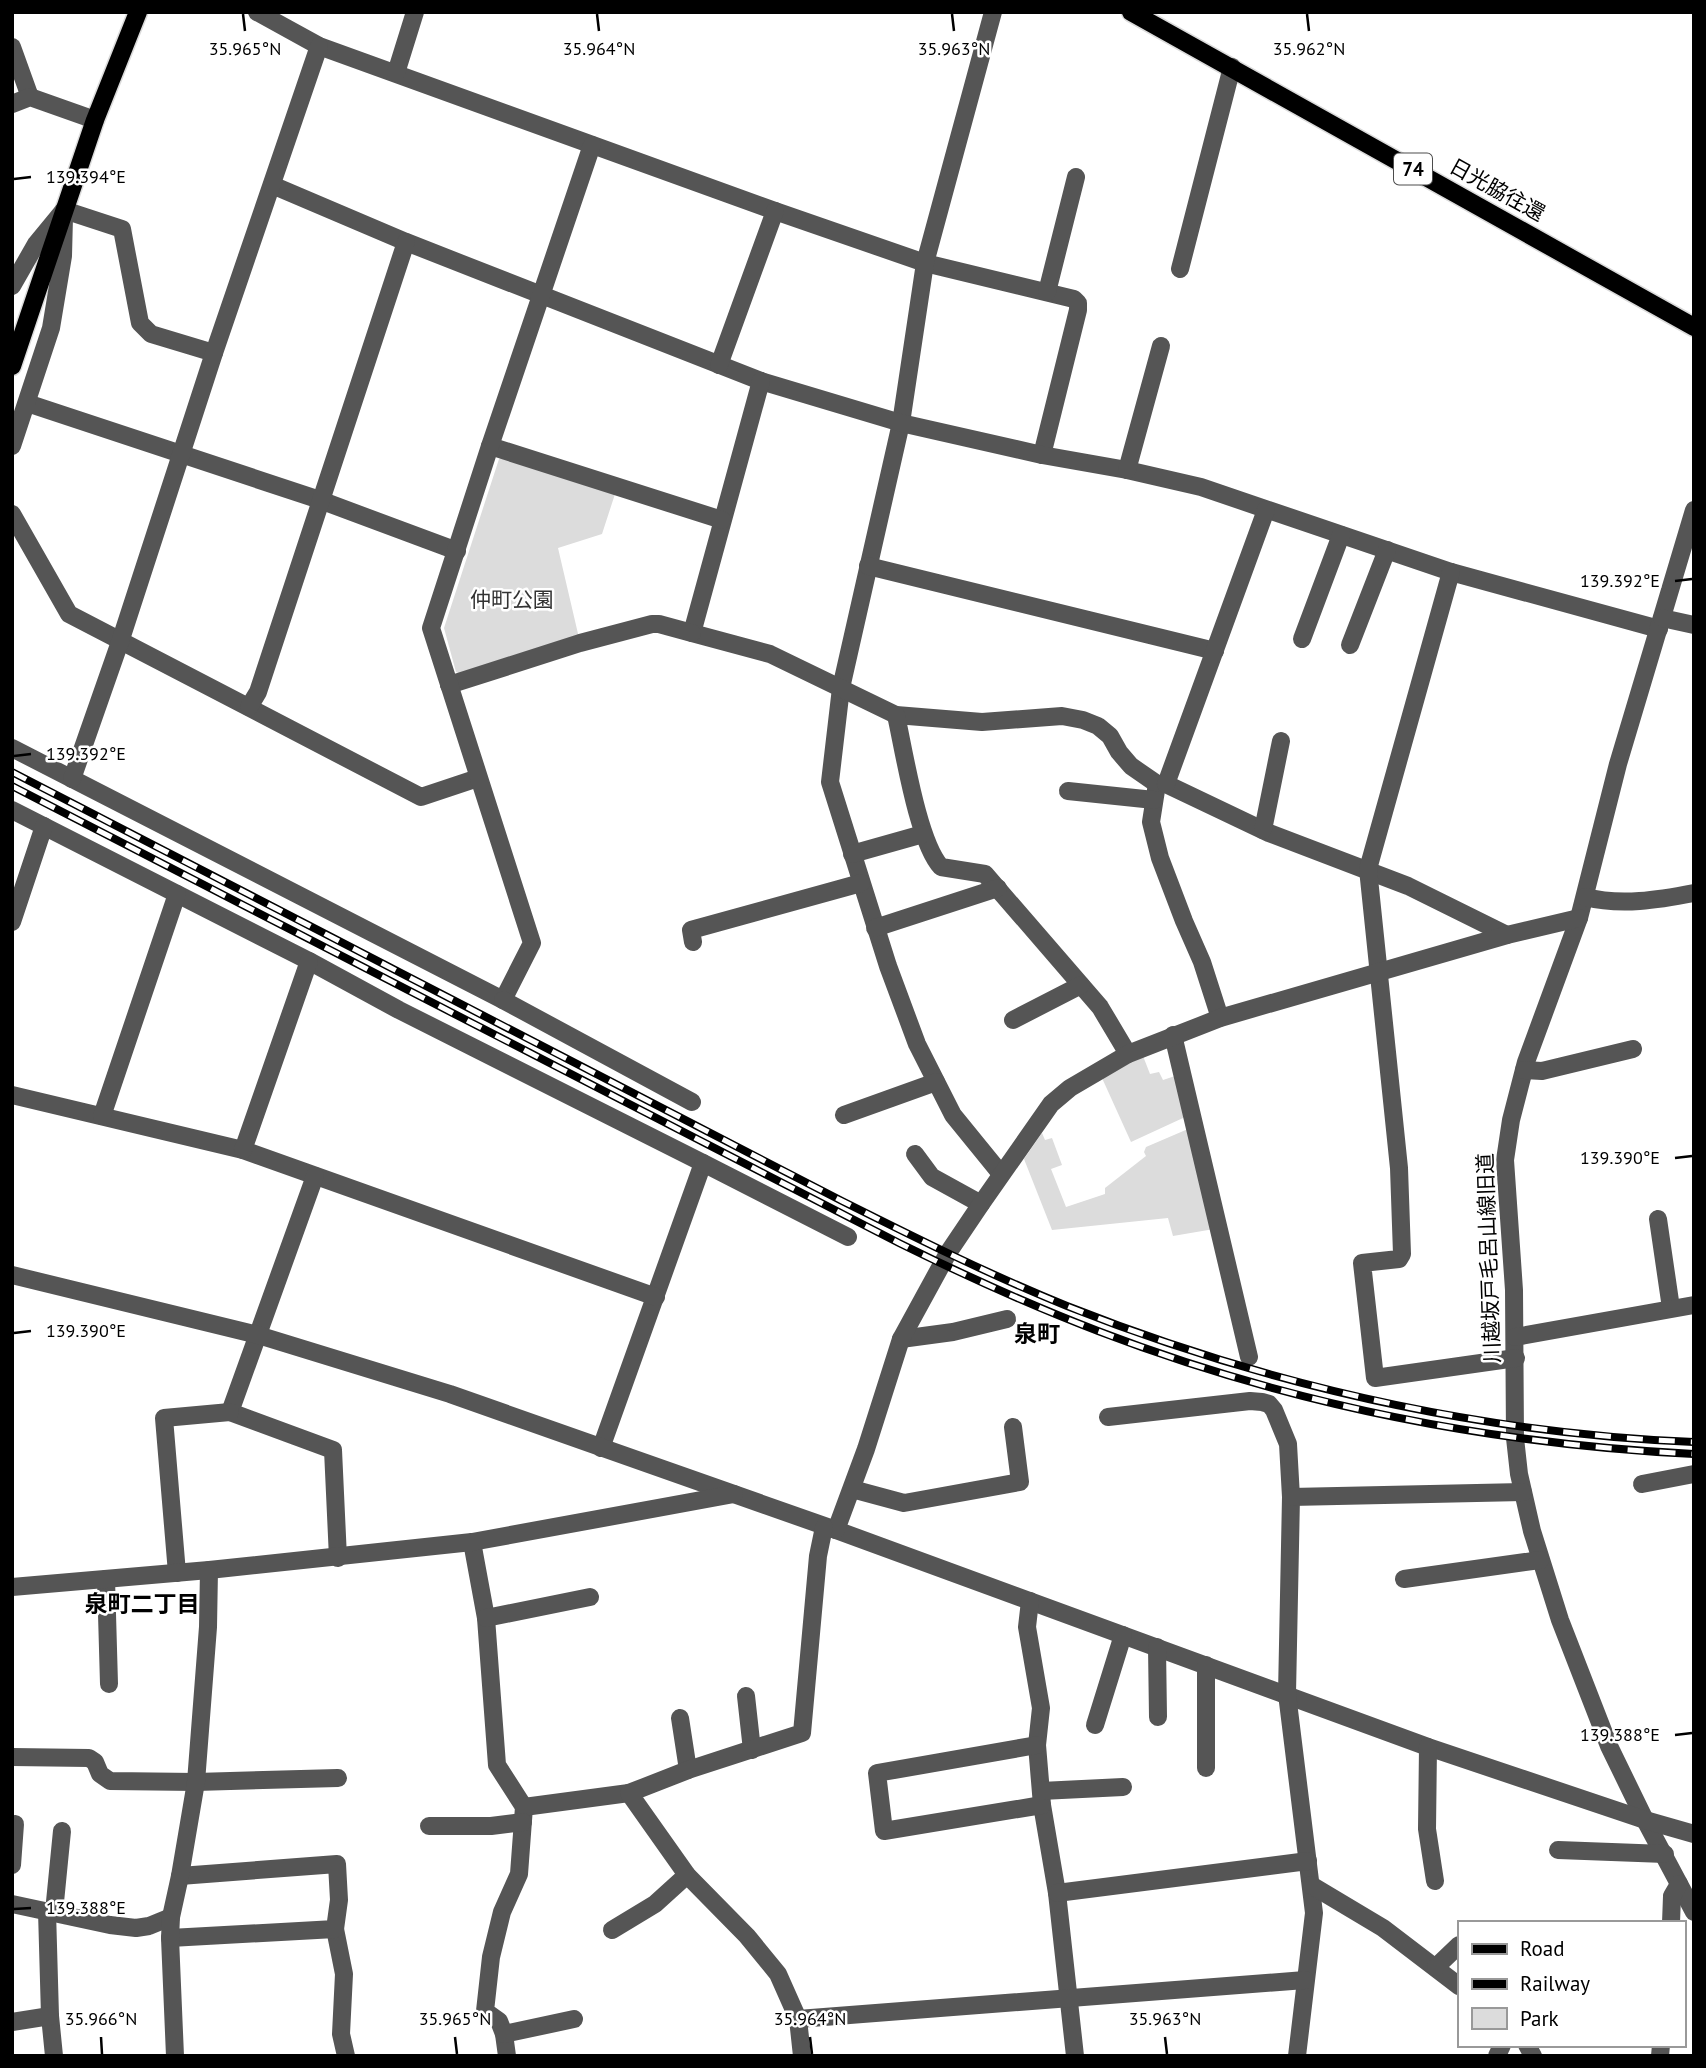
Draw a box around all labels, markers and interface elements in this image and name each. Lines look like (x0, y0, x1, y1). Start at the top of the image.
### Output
text: 35.965°N (209, 37, 281, 60)
text: 35.964°N (563, 37, 635, 60)
text: 35.963°N (918, 37, 990, 60)
text: 35.962°N (1273, 37, 1345, 60)
street label: 日光脇往還 (1445, 152, 1550, 227)
road number: 74 (1394, 154, 1432, 184)
text: 139.394°E (46, 165, 126, 188)
text: 139.392°E (1580, 569, 1660, 592)
park label: 仲町公園 (470, 586, 554, 613)
text: 139.392°E (46, 742, 126, 765)
text: 139.390°E (1580, 1146, 1660, 1169)
street label: 川越坂戸毛呂山線旧道 (1471, 1153, 1506, 1363)
text: 139.390°E (46, 1319, 126, 1342)
district label: 泉町 (1014, 1319, 1060, 1348)
district label: 泉町二丁目 (85, 1589, 200, 1618)
text: 139.388°E (1580, 1723, 1660, 1746)
text: 139.388°E (46, 1896, 126, 1919)
legend (1458, 1921, 1685, 2047)
text: Road (1520, 1935, 1564, 1962)
text: Railway (1520, 1970, 1590, 1997)
text: Park (1520, 2005, 1559, 2032)
text: 35.966°N (65, 2007, 137, 2030)
text: 35.965°N (419, 2007, 491, 2030)
text: 35.964°N (774, 2007, 846, 2030)
text: 35.963°N (1129, 2007, 1201, 2030)

